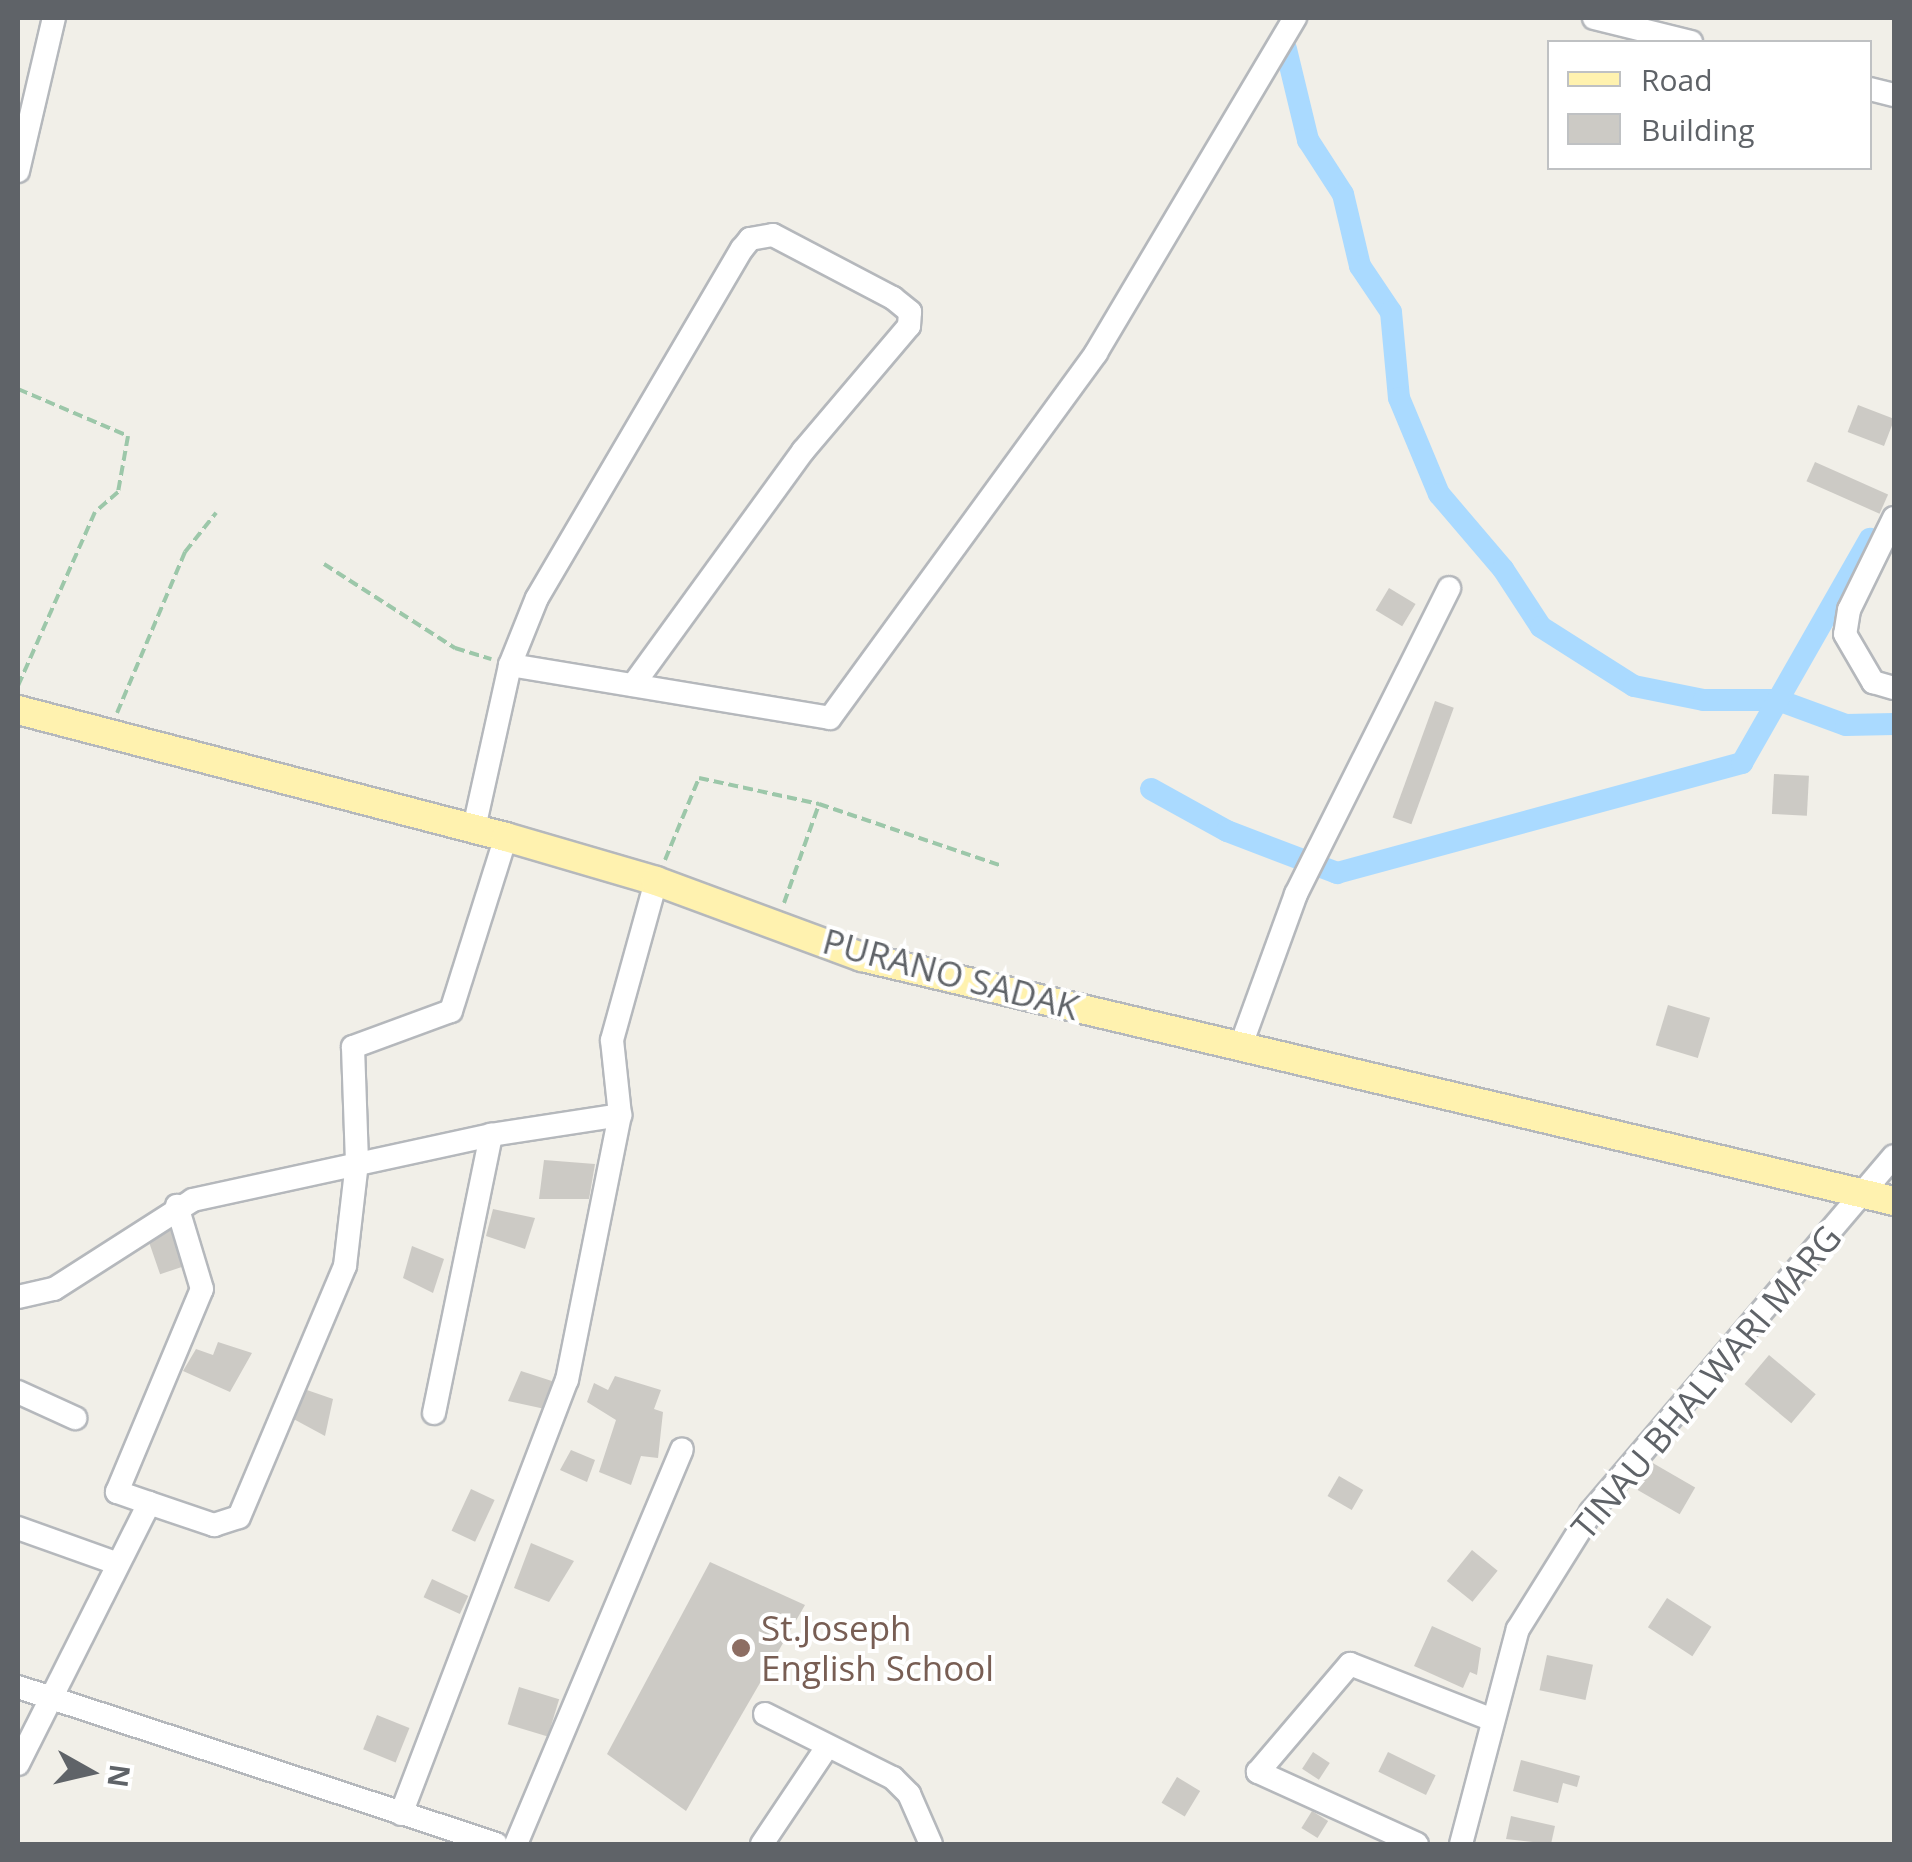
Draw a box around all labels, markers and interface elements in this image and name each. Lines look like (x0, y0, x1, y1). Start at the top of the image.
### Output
legend (1547, 40, 1872, 170)
text: Road (1641, 59, 1713, 100)
text: Building (1641, 109, 1755, 150)
street label: PURANO SADAK (818, 920, 1084, 1028)
street label: TINAU BHALWARI MARG (1562, 1217, 1850, 1547)
place label: St.Joseph English School (761, 1607, 994, 1689)
marker: St.Joseph English School (730, 1637, 752, 1659)
north arrow (40, 1722, 140, 1822)
text: N (99, 1762, 140, 1790)

